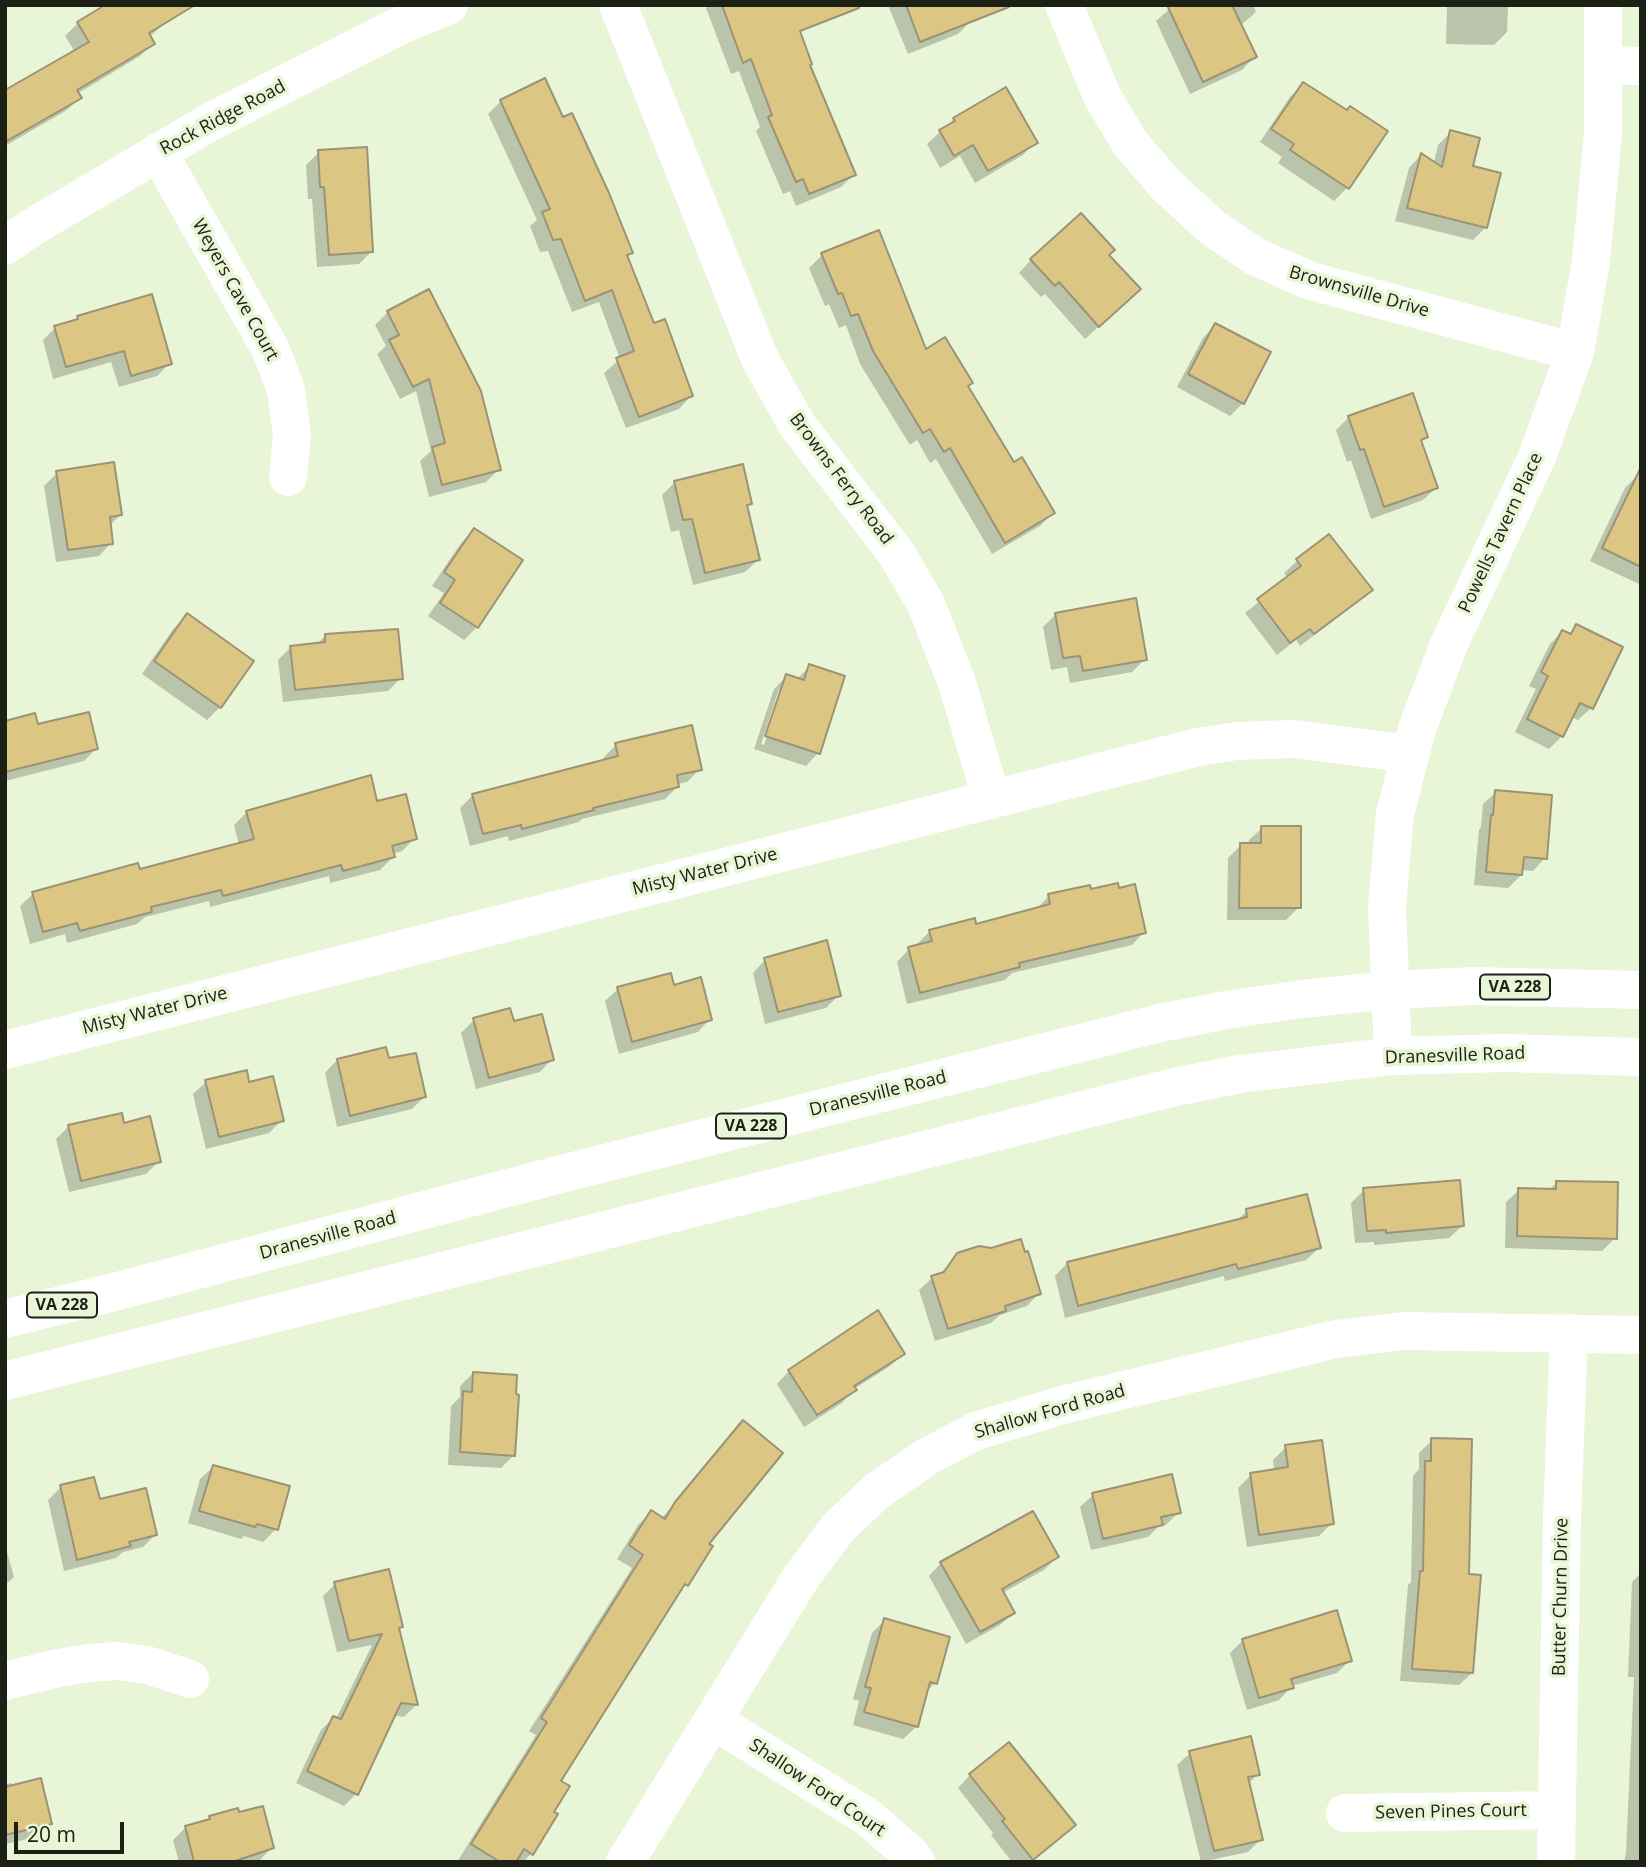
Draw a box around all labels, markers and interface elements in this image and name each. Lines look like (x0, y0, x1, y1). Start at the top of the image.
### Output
street label: Rock Ridge Road (157, 76, 289, 160)
street label: Weyers Cave Court (187, 215, 283, 365)
street label: Brownsville Drive (1286, 262, 1432, 322)
street label: Browns Ferry Road (785, 409, 897, 549)
street label: Powells Tavern Place (1454, 449, 1548, 617)
street label: Misty Water Drive (630, 844, 780, 900)
road number: VA 228 (1480, 974, 1550, 1000)
street label: Misty Water Drive (80, 983, 230, 1039)
street label: Dranesville Road (1384, 1043, 1526, 1069)
street label: Dranesville Road (807, 1067, 949, 1121)
road number: VA 228 (716, 1114, 786, 1138)
street label: Dranesville Road (257, 1207, 399, 1265)
road number: VA 228 (27, 1292, 97, 1317)
street label: Shallow Ford Road (972, 1380, 1128, 1444)
street label: Butter Churn Drive (1549, 1518, 1573, 1676)
street label: Shallow Ford Court (745, 1734, 889, 1842)
street label: Seven Pines Court (1375, 1800, 1527, 1824)
scale bar (18, 1808, 128, 1852)
text: 20 m (27, 1820, 76, 1848)

